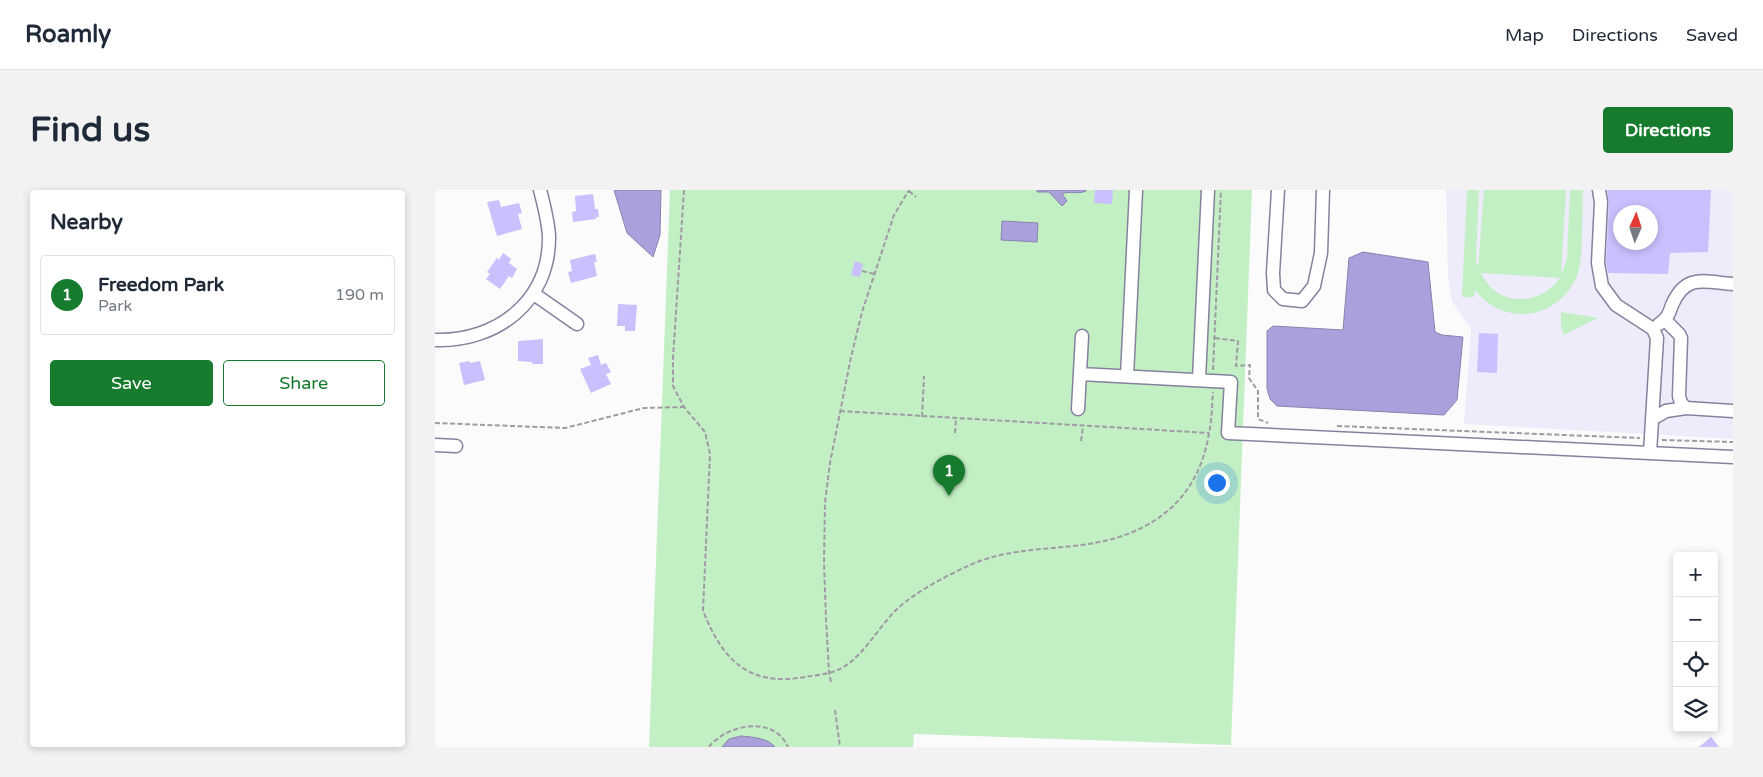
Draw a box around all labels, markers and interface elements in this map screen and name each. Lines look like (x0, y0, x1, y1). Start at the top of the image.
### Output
text: Roamly (25, 20, 111, 49)
text: Map (1505, 24, 1544, 46)
text: Directions (1572, 24, 1658, 46)
text: Saved (1686, 24, 1738, 46)
button: Directions (1603, 107, 1733, 153)
text: Find us (30, 109, 150, 151)
north arrow (1613, 205, 1658, 250)
text: Nearby (50, 210, 123, 235)
text: Freedom Park (98, 274, 224, 296)
text: 1 (62, 285, 72, 305)
text: 190 m (335, 285, 384, 305)
text: Park (98, 296, 132, 316)
button: Save (50, 360, 213, 406)
button: Share (223, 360, 385, 406)
pin: 1 (933, 455, 965, 496)
your location (1204, 470, 1230, 496)
map controls (1673, 552, 1718, 732)
button: + (1673, 552, 1718, 597)
button: − (1673, 597, 1718, 642)
button: locate (1673, 642, 1718, 687)
button: layers (1673, 687, 1718, 732)

